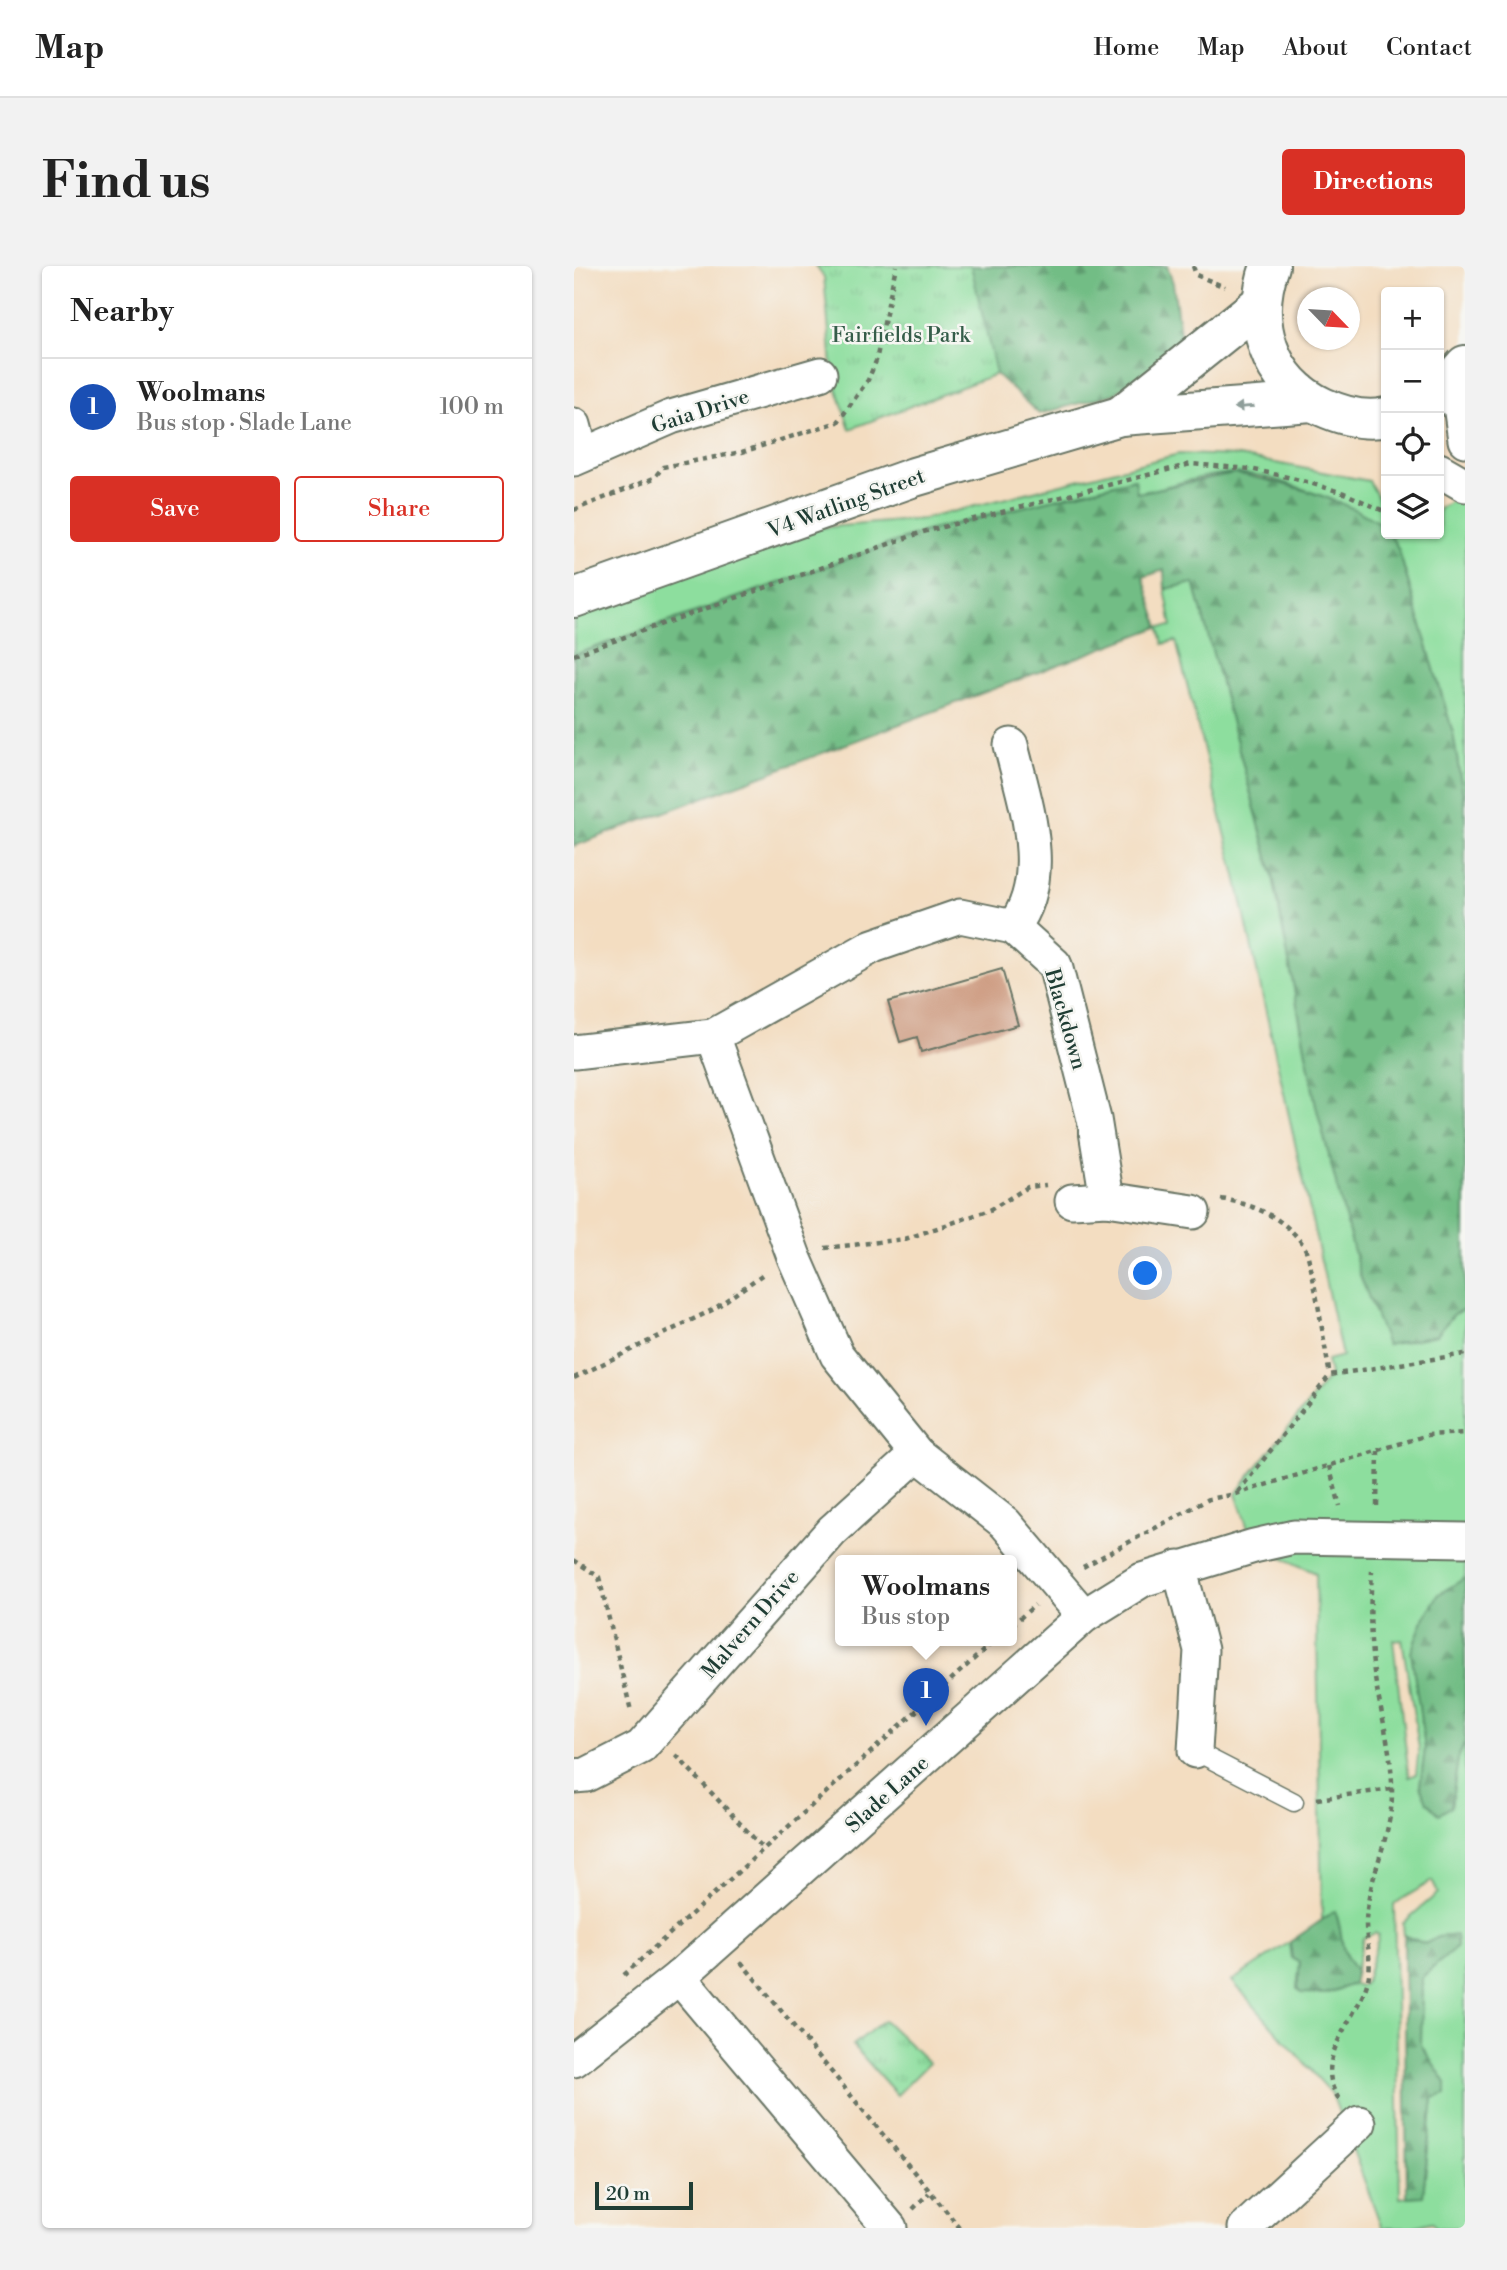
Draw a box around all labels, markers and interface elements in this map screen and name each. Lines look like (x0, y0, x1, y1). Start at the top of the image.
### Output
text: Map (35, 28, 104, 69)
text: Home (1094, 33, 1159, 63)
text: Map (1197, 33, 1245, 63)
text: About (1283, 33, 1348, 63)
text: Contact (1386, 33, 1472, 63)
button: Directions (1282, 149, 1465, 215)
text: Find us (42, 152, 211, 213)
north arrow (1297, 287, 1360, 350)
map controls (1381, 287, 1444, 539)
button: + (1381, 287, 1444, 350)
text: Nearby (70, 293, 174, 331)
park label: Fairfields Park (832, 323, 971, 349)
button: − (1381, 350, 1444, 413)
text: Woolmans (137, 377, 265, 409)
street label: Gaia Drive (648, 384, 753, 440)
text: 1 (87, 393, 99, 421)
text: 100 m (439, 393, 504, 421)
one-way arrow (1232, 402, 1254, 413)
text: Bus stop · Slade Lane (137, 409, 352, 437)
button: locate (1381, 413, 1444, 476)
street label: V4 Watling Street (763, 463, 929, 545)
button: Save (70, 476, 280, 542)
button: Share (294, 476, 504, 542)
button: layers (1381, 476, 1444, 539)
street label: Blackdown (1038, 965, 1092, 1073)
your location (1128, 1256, 1162, 1290)
popup (835, 1555, 1017, 1646)
street label: Malvern Drive (696, 1565, 805, 1685)
text: Woolmans (862, 1571, 990, 1603)
text: Bus stop (862, 1603, 950, 1631)
pin: 1 (903, 1668, 949, 1726)
street label: Slade Lane (841, 1750, 935, 1839)
scale bar (595, 2179, 693, 2211)
text: 20 m (606, 2182, 650, 2206)

